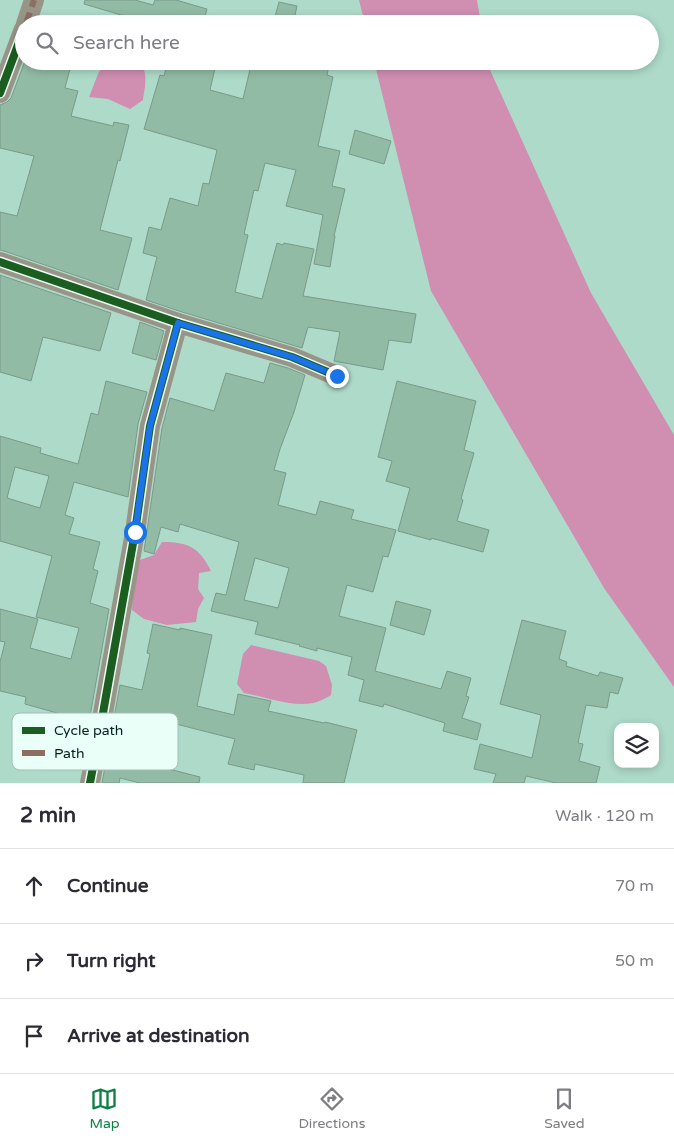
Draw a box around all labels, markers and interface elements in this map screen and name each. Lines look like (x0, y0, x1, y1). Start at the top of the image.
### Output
search box (15, 15, 659, 70)
icon: search (33, 29, 61, 57)
text: Search here (73, 32, 180, 54)
route end (326, 365, 349, 388)
route start (124, 521, 147, 544)
legend (12, 713, 178, 770)
text: Cycle path (54, 722, 123, 739)
map controls (614, 723, 659, 768)
button: layers (614, 723, 659, 768)
text: Path (54, 745, 85, 762)
text: 2 min (20, 803, 76, 828)
text: Walk · 120 m (555, 806, 654, 826)
icon: ahead (20, 872, 48, 900)
text: Continue (67, 875, 149, 897)
text: 70 m (615, 876, 654, 896)
icon: right (20, 947, 48, 975)
text: Turn right (67, 950, 155, 972)
text: 50 m (615, 951, 654, 971)
icon: arrive (20, 1022, 48, 1050)
text: Arrive at destination (67, 1025, 250, 1047)
tab: Map (89, 1085, 120, 1132)
tab: Directions (298, 1085, 365, 1132)
tab: Saved (544, 1085, 585, 1132)

